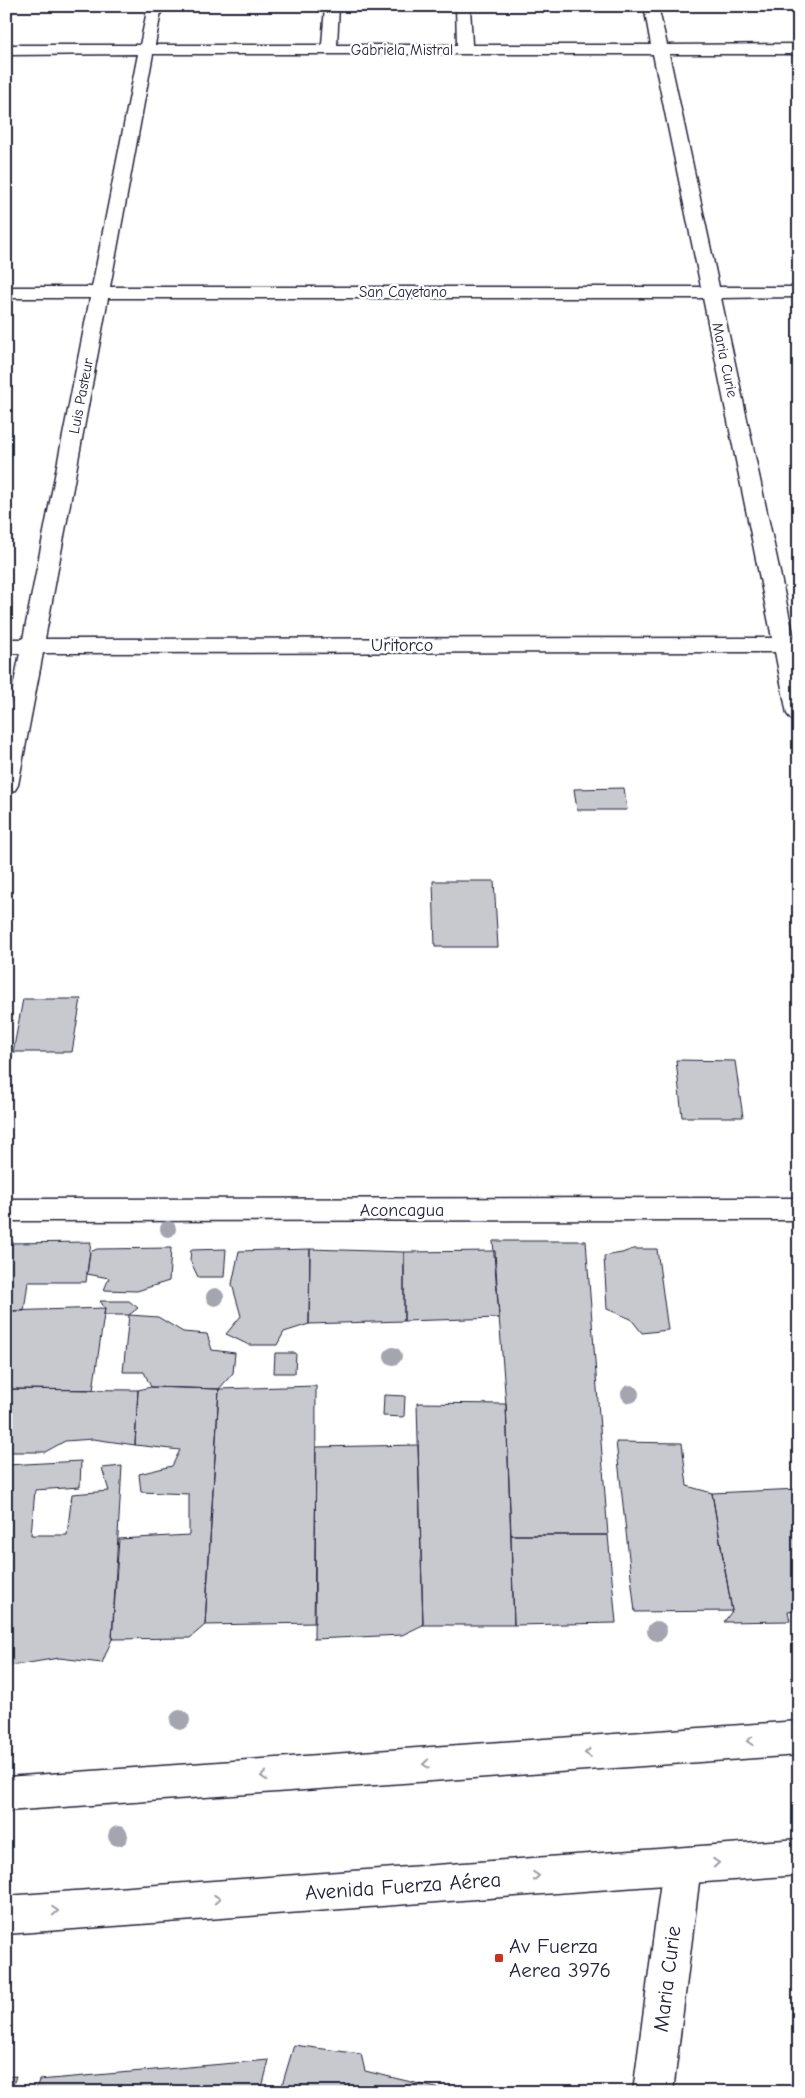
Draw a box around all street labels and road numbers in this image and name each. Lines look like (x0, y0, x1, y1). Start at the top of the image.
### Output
street label: Gabriela Mistral (351, 41, 453, 59)
street label: San Cayetano (359, 283, 447, 301)
street label: Maria Curie (708, 321, 742, 400)
street label: Luis Pasteur (65, 357, 97, 435)
street label: Uritorco (371, 635, 433, 656)
street label: Aconcagua (360, 1200, 444, 1221)
street label: Avenida Fuerza Aérea (304, 1867, 502, 1905)
street label: Maria Curie (649, 1925, 685, 2033)

